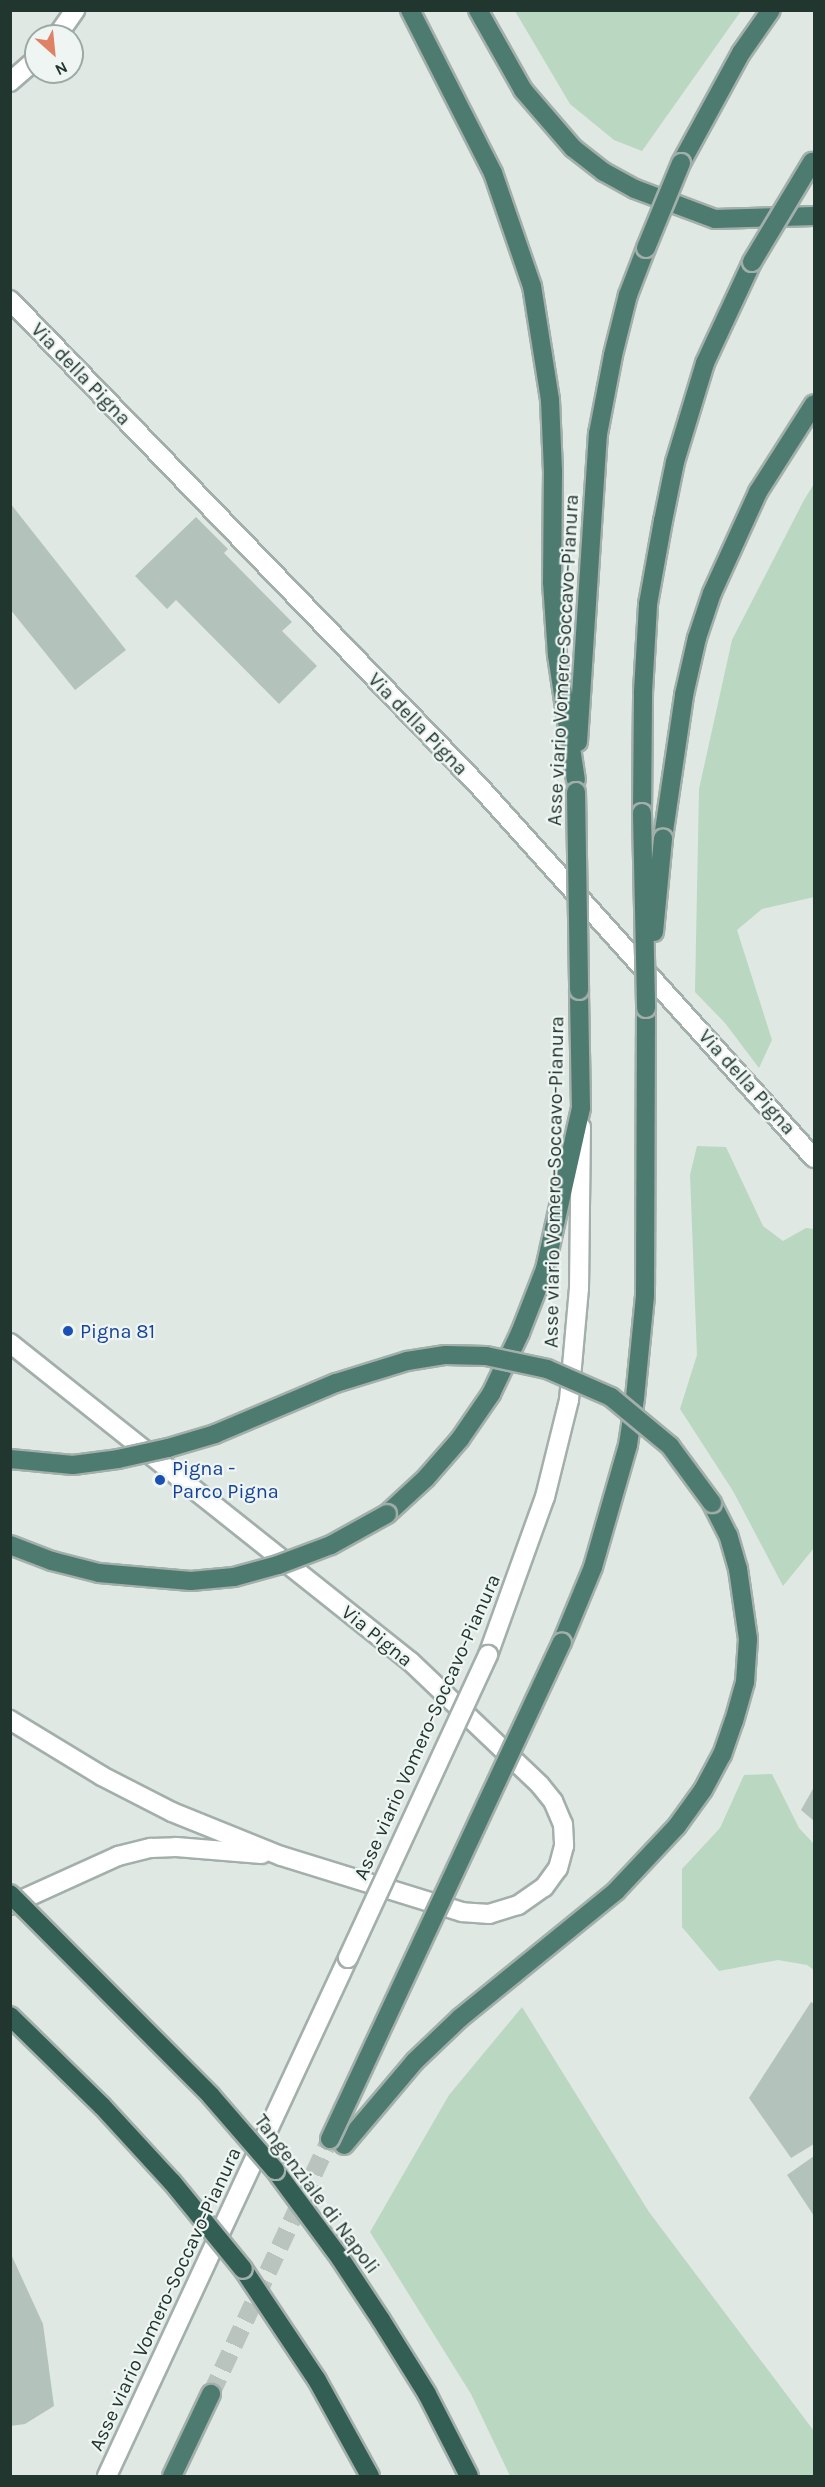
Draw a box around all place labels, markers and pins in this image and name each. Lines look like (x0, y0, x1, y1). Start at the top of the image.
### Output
place label: Pigna 81 (80, 1319, 155, 1343)
marker: Pigna 81 (61, 1324, 75, 1338)
place label: Pigna - Parco Pigna (172, 1456, 279, 1503)
marker: Pigna - Parco Pigna (153, 1473, 167, 1487)

